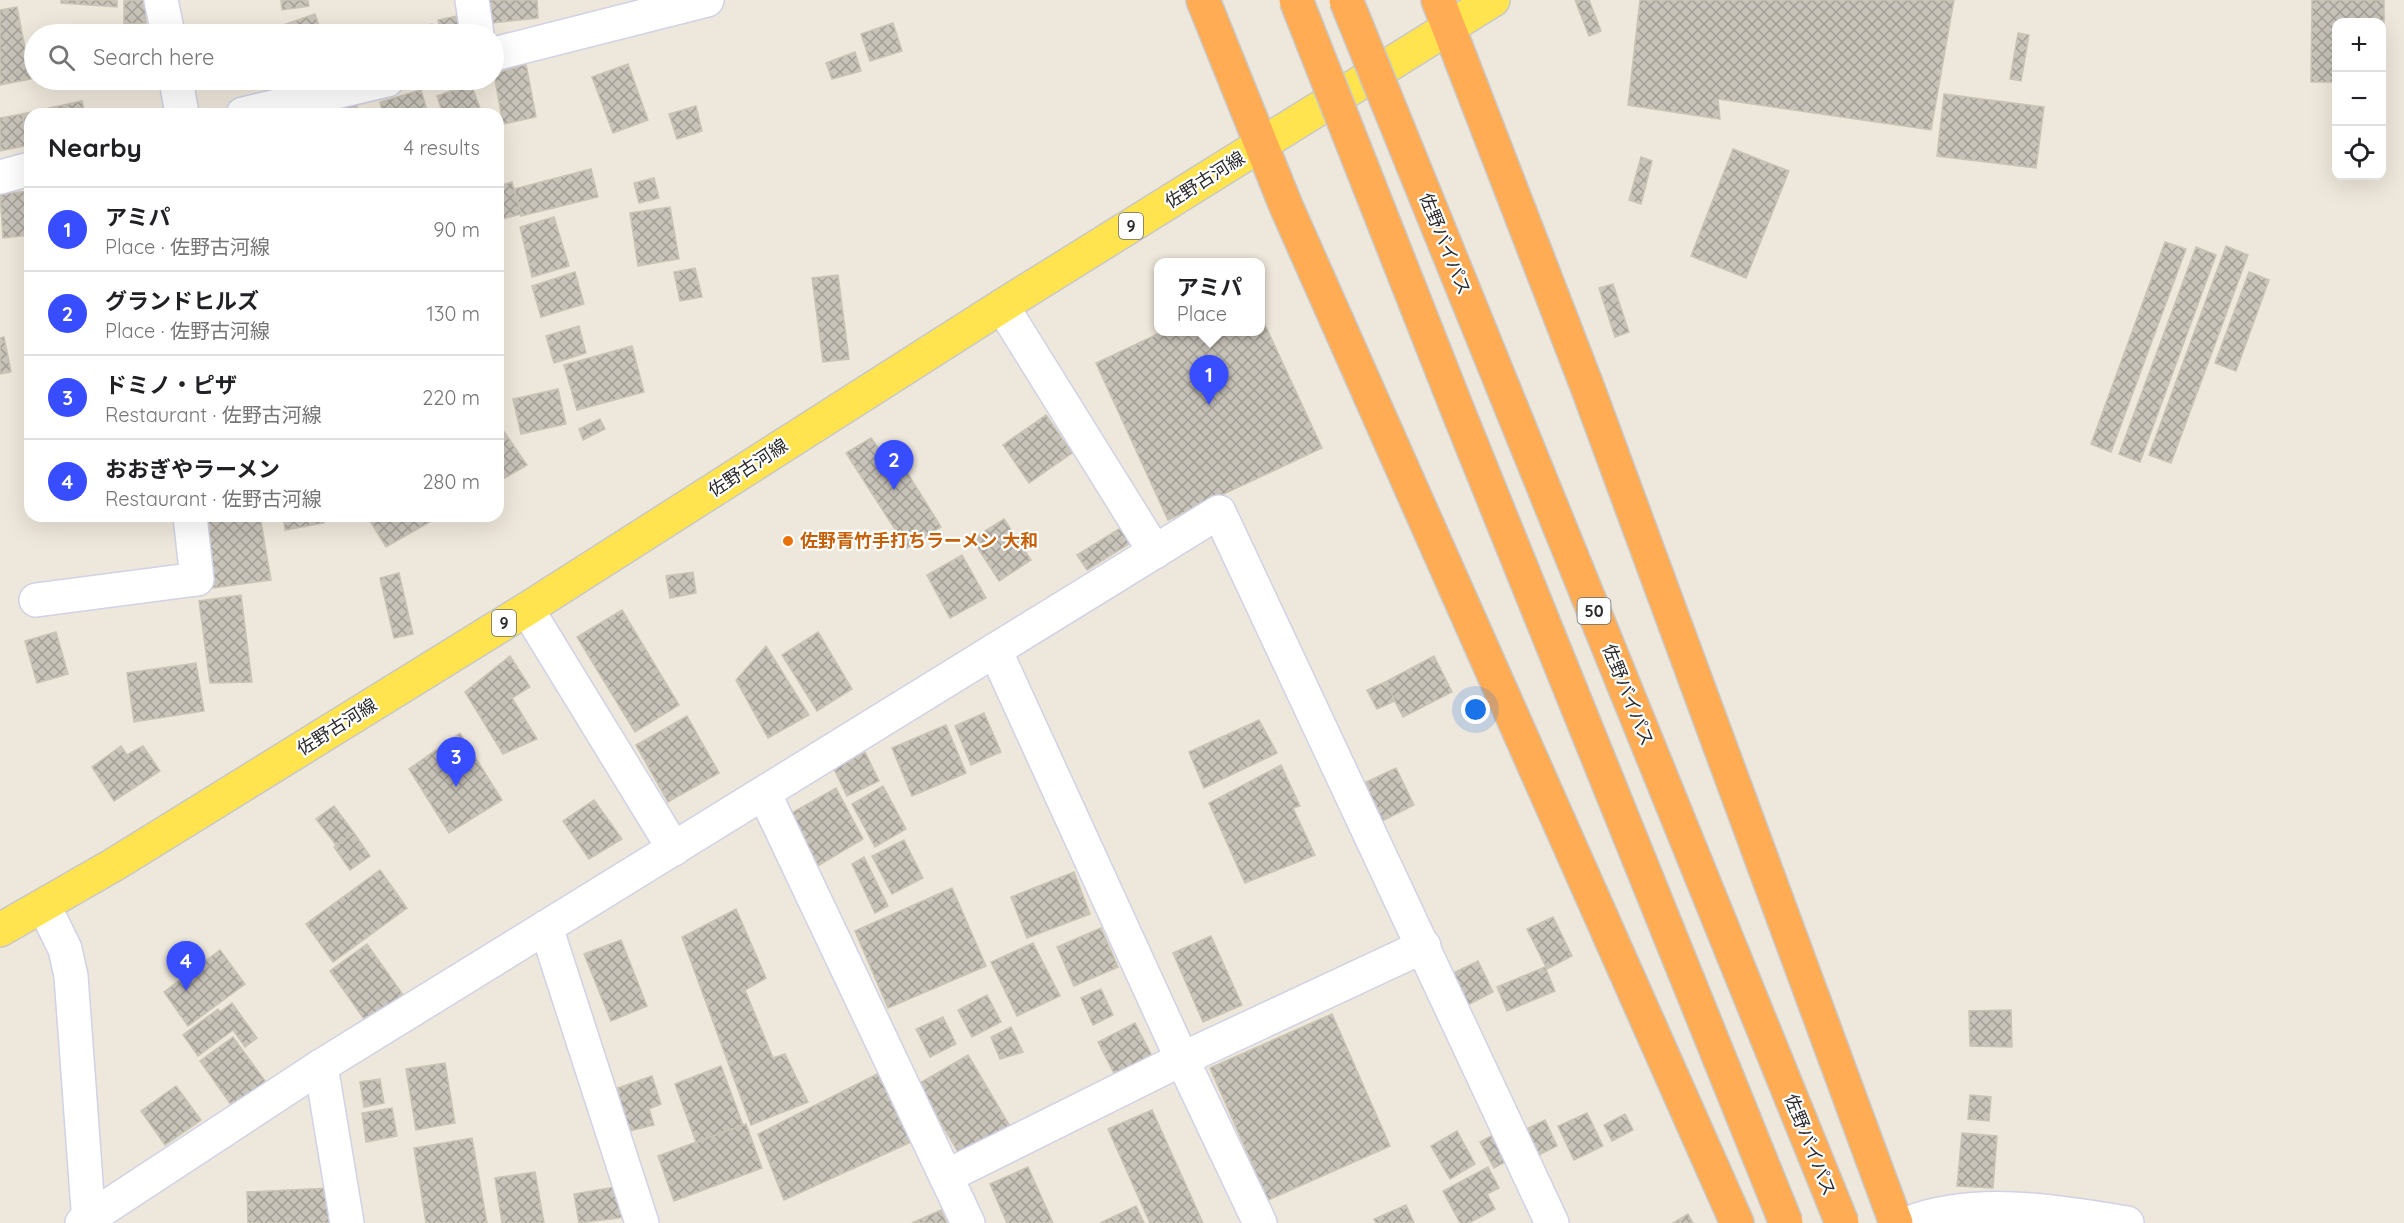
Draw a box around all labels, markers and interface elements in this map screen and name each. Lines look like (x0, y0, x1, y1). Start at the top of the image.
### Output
map controls (2332, 18, 2386, 180)
button: + (2332, 18, 2386, 72)
search box (24, 24, 504, 90)
icon: search (45, 41, 78, 74)
text: Search here (93, 43, 214, 71)
button: − (2332, 72, 2386, 126)
button: locate (2332, 126, 2386, 180)
text: Nearby (48, 131, 142, 164)
text: 4 results (404, 135, 480, 160)
street label: 佐野古河線 (1160, 146, 1249, 213)
street label: 佐野バイパス (1415, 190, 1476, 298)
text: アミパ (105, 203, 171, 231)
road number: 9 (1119, 213, 1143, 239)
text: 1 (64, 217, 71, 242)
text: 90 m (433, 217, 480, 242)
text: Place · 佐野古河線 (105, 234, 270, 259)
popup (1154, 258, 1265, 336)
text: アミパ (1177, 273, 1242, 301)
text: グランドヒルズ (105, 287, 259, 315)
text: 2 (62, 301, 73, 326)
text: 130 m (427, 301, 480, 326)
text: Place (1177, 301, 1227, 326)
text: Place · 佐野古河線 (105, 318, 270, 343)
pin: 1 (1190, 356, 1228, 405)
text: ドミノ・ピザ (105, 371, 237, 399)
text: 3 (62, 385, 73, 410)
text: 220 m (422, 385, 480, 410)
text: Restaurant · 佐野古河線 (105, 402, 322, 427)
street label: 佐野古河線 (704, 433, 792, 502)
pin: 2 (874, 440, 914, 490)
text: おおぎやラーメン (105, 455, 280, 483)
text: 4 (62, 469, 73, 494)
text: 280 m (423, 469, 480, 494)
text: Restaurant · 佐野古河線 (105, 486, 322, 511)
place label: 佐野青竹手打ちラーメン 大和 (800, 529, 1038, 552)
marker: 佐野青竹手打ちラーメン 大和 (781, 534, 795, 548)
road number: 50 (1578, 598, 1610, 624)
road number: 9 (492, 610, 516, 636)
street label: 佐野バイパス (1598, 641, 1659, 749)
street label: 佐野古河線 (292, 693, 381, 760)
your location (1461, 695, 1490, 724)
pin: 3 (436, 738, 476, 787)
pin: 4 (166, 942, 206, 991)
street label: 佐野バイパス (1780, 1091, 1841, 1199)

